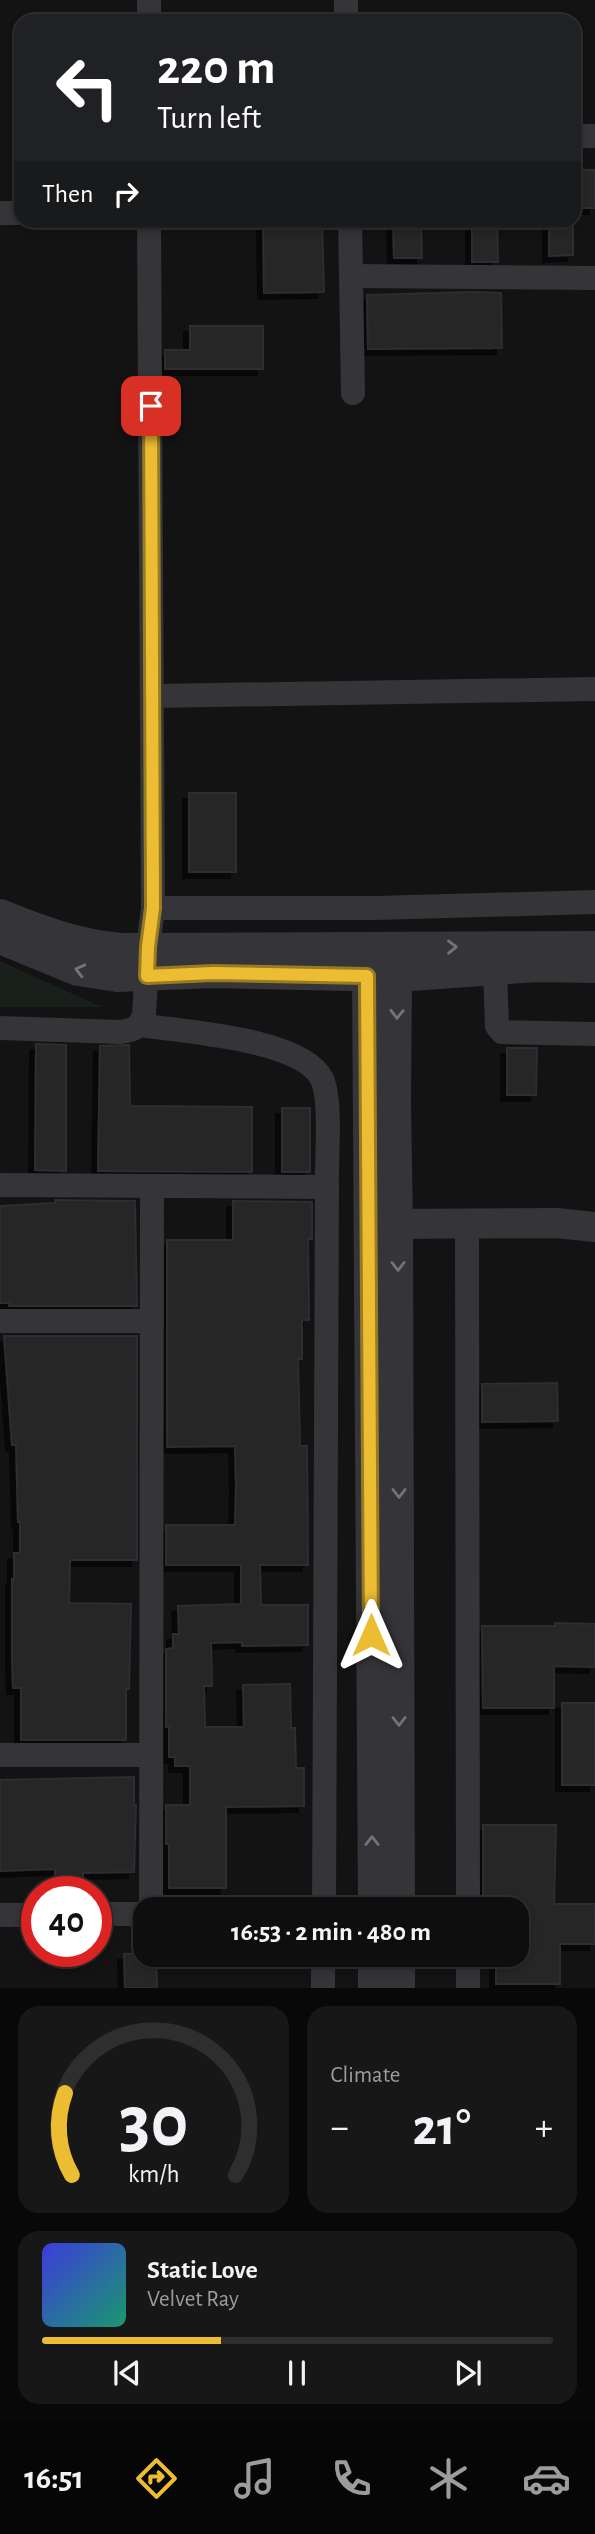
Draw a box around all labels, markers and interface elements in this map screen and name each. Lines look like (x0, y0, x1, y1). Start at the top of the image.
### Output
icon: left (42, 42, 133, 133)
text: 220 m (157, 44, 276, 93)
text: Turn left (157, 102, 261, 134)
icon: right (107, 175, 145, 213)
text: Then (42, 181, 93, 207)
pin (121, 376, 181, 436)
icon: arrive (132, 387, 170, 425)
one-way arrow (447, 940, 458, 955)
one-way arrow (74, 964, 86, 978)
one-way arrow (389, 1009, 405, 1019)
one-way arrow (390, 1261, 406, 1271)
one-way arrow (391, 1488, 407, 1499)
position arrow (334, 1598, 408, 1672)
one-way arrow (391, 1716, 407, 1726)
one-way arrow (365, 1835, 380, 1846)
speed limit sign: 40 (21, 1876, 112, 1967)
text: 16:53 · 2 min · 480 m (231, 1919, 431, 1945)
text: Climate (331, 2064, 400, 2087)
text: 30 (119, 2088, 188, 2161)
text: 21° (413, 2102, 471, 2154)
text: − (331, 2109, 349, 2147)
text: + (535, 2109, 553, 2147)
text: km/h (127, 2162, 179, 2187)
text: Static Love (147, 2257, 258, 2283)
text: Velvet Ray (147, 2288, 239, 2311)
icon: previous (108, 2354, 146, 2392)
icon: pause (278, 2354, 316, 2392)
icon: next (449, 2354, 487, 2392)
icon: directions (132, 2454, 181, 2503)
icon: music (230, 2454, 279, 2503)
icon: phone (327, 2454, 376, 2503)
icon: climate (424, 2454, 473, 2503)
icon: car (522, 2454, 571, 2503)
text: 16:51 (24, 2462, 84, 2494)

